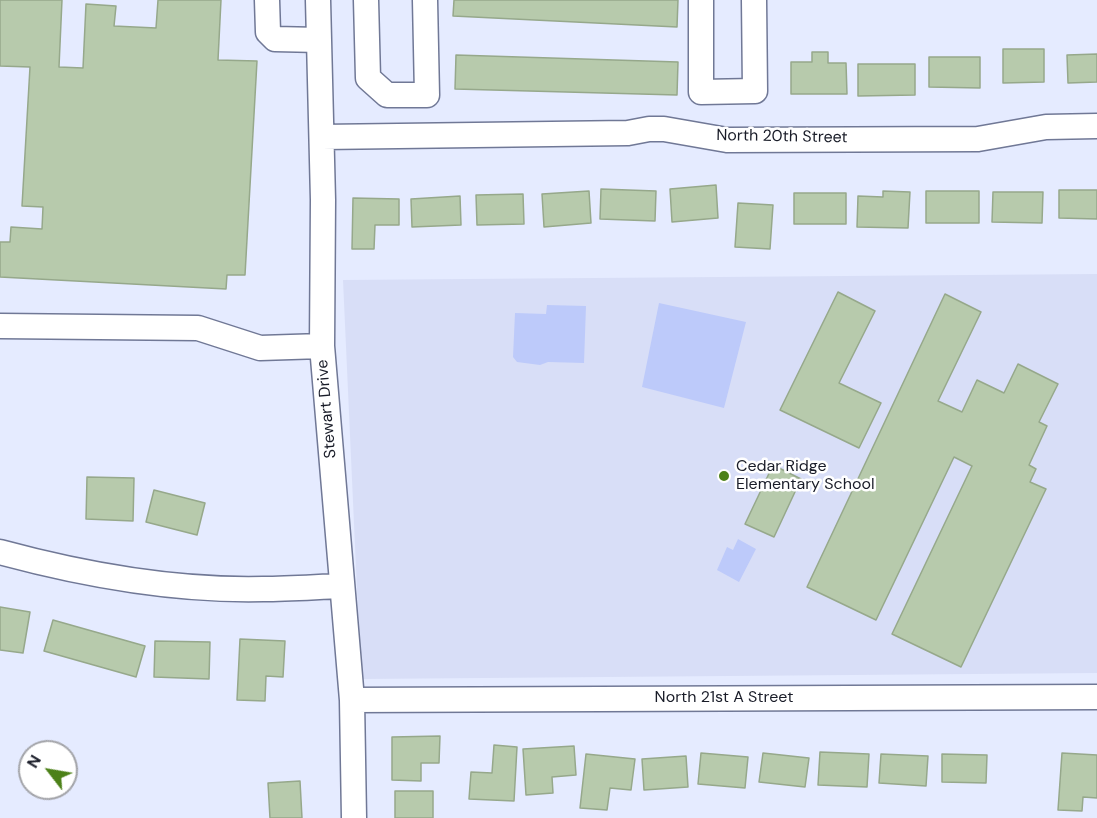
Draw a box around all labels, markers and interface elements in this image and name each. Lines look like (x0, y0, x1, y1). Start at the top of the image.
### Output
street label: North 20th Street (716, 126, 848, 148)
street label: Stewart Drive (313, 359, 341, 459)
place label: Cedar Ridge Elementary School (736, 457, 874, 495)
marker: Cedar Ridge Elementary School (717, 469, 731, 483)
street label: North 21st A Street (655, 688, 793, 708)
north arrow (18, 740, 78, 800)
text: N (22, 751, 46, 772)

